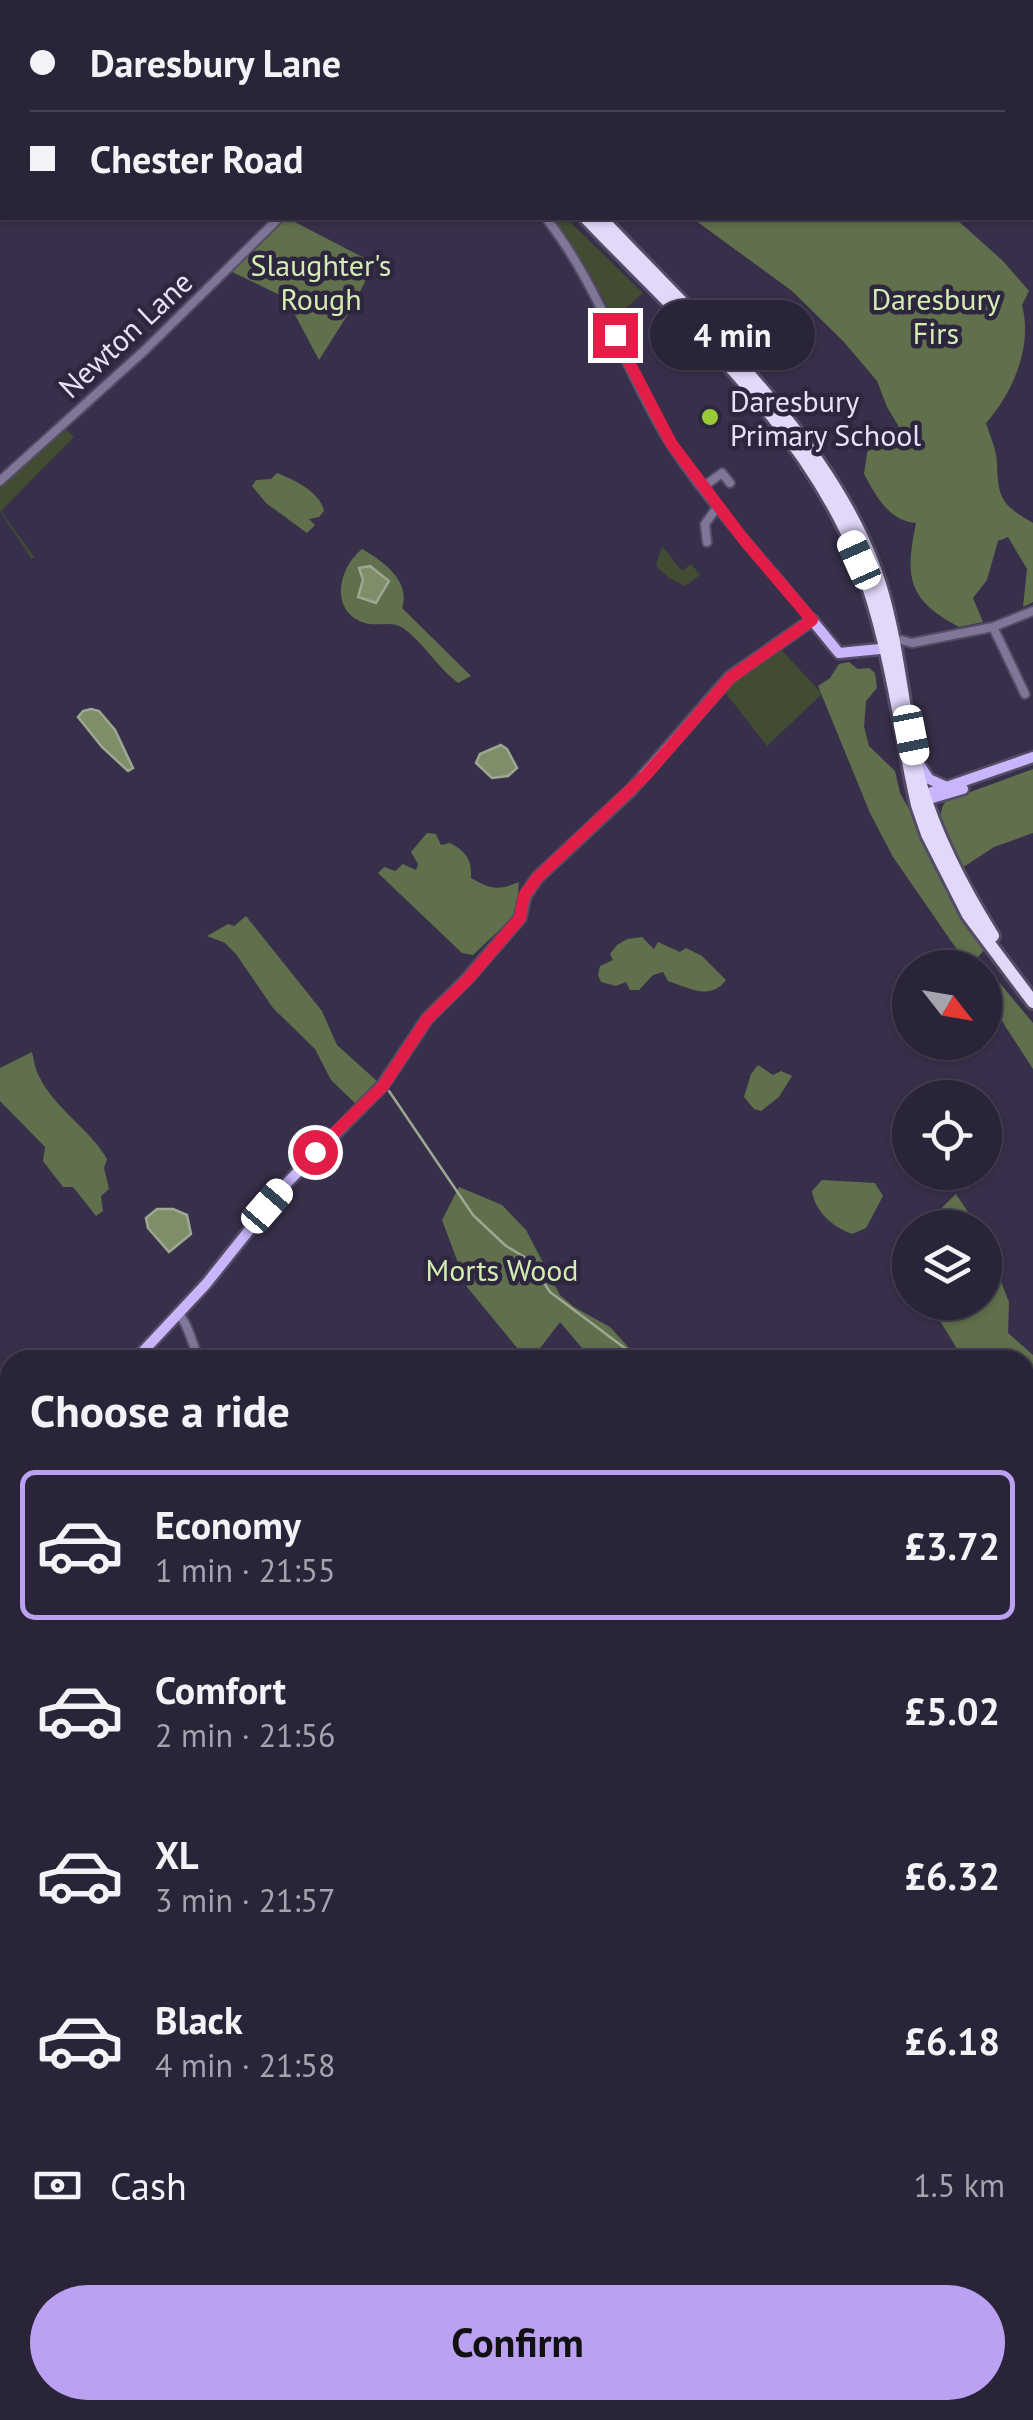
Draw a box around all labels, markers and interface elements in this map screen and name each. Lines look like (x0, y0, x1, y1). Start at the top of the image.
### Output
text: Daresbury Lane (90, 38, 341, 87)
text: Chester Road (90, 134, 303, 183)
park label: Slaughter's Rough (251, 245, 391, 318)
street label: Newton Lane (50, 262, 200, 406)
park label: Daresbury Firs (871, 279, 1001, 352)
callout: 4 min (650, 300, 815, 370)
route end (593, 313, 638, 358)
text: 4 min (693, 314, 772, 356)
place label: Daresbury Primary School (730, 381, 921, 454)
marker: Daresbury Primary School (699, 406, 721, 428)
car (833, 526, 885, 594)
car (891, 703, 931, 767)
north arrow (892, 950, 1002, 1060)
map controls (892, 950, 1002, 1320)
button: locate (892, 1080, 1002, 1190)
route start (293, 1130, 338, 1175)
car (236, 1174, 298, 1238)
button: layers (892, 1210, 1002, 1320)
park label: Morts Wood (425, 1250, 579, 1289)
text: Choose a ride (30, 1381, 290, 1439)
icon: car (35, 1500, 125, 1590)
text: Economy (155, 1500, 301, 1549)
text: £3.72 (904, 1521, 1000, 1570)
text: 1 min · 21:55 (155, 1549, 335, 1591)
icon: car (35, 1665, 125, 1755)
text: Comfort (155, 1665, 286, 1714)
text: £5.02 (904, 1686, 1000, 1735)
text: 2 min · 21:56 (155, 1714, 335, 1756)
icon: car (35, 1830, 125, 1920)
text: XL (155, 1830, 199, 1879)
text: £6.32 (904, 1851, 1000, 1900)
text: 3 min · 21:57 (155, 1879, 335, 1921)
icon: car (35, 1995, 125, 2085)
text: Black (155, 1995, 243, 2044)
text: £6.18 (904, 2016, 1000, 2065)
text: 4 min · 21:58 (155, 2044, 335, 2086)
icon: cash (30, 2158, 85, 2213)
text: Cash (110, 2161, 187, 2210)
text: 1.5 km (913, 2164, 1005, 2206)
button: Confirm (30, 2285, 1005, 2400)

